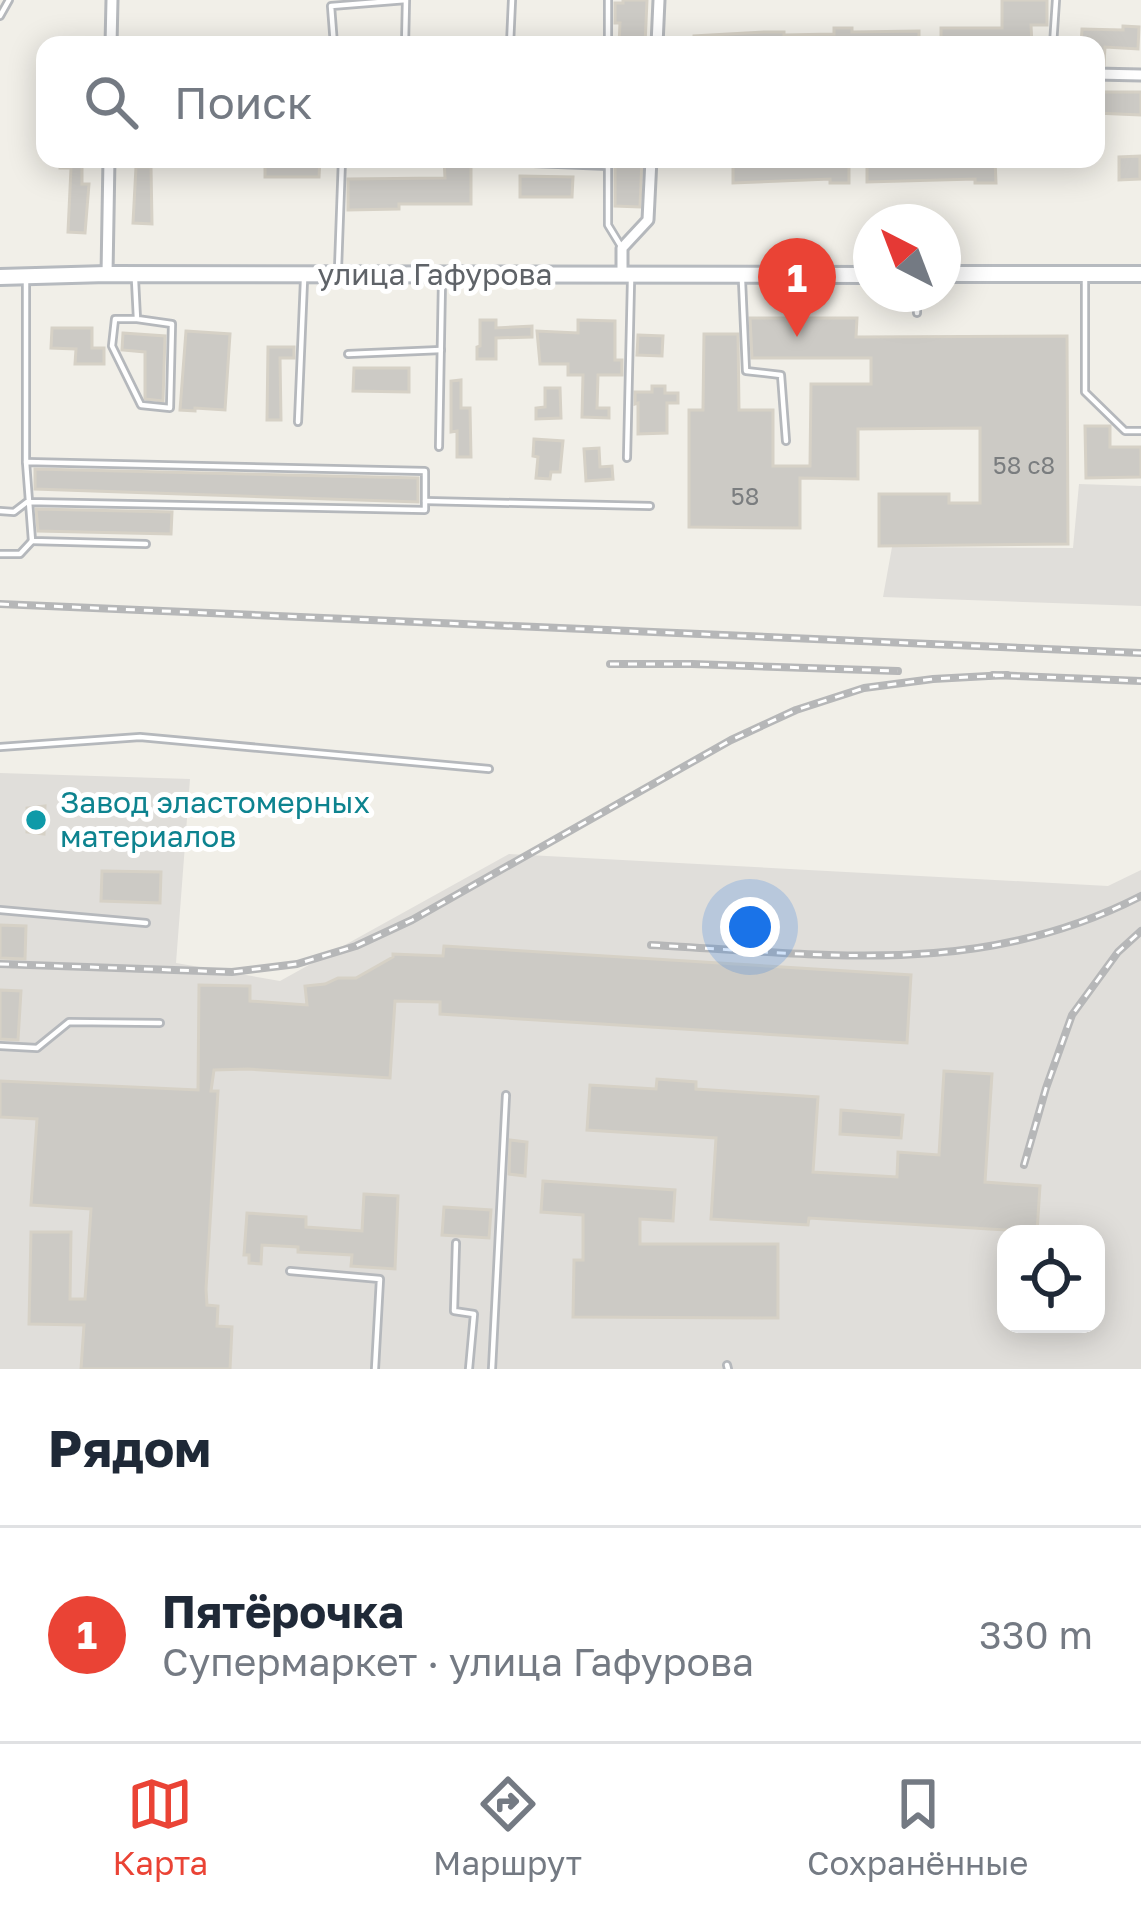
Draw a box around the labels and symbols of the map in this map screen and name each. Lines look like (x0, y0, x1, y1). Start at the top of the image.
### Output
north arrow (853, 204, 961, 312)
pin: 1 (758, 238, 836, 337)
street label: улица Гафурова (318, 256, 552, 292)
house number: 58 с8 (993, 450, 1055, 479)
house number: 58 (731, 481, 759, 510)
place label: Завод эластомерных материалов (60, 784, 370, 854)
marker: Завод эластомерных материалов (23, 807, 49, 833)
your location (720, 897, 780, 957)

